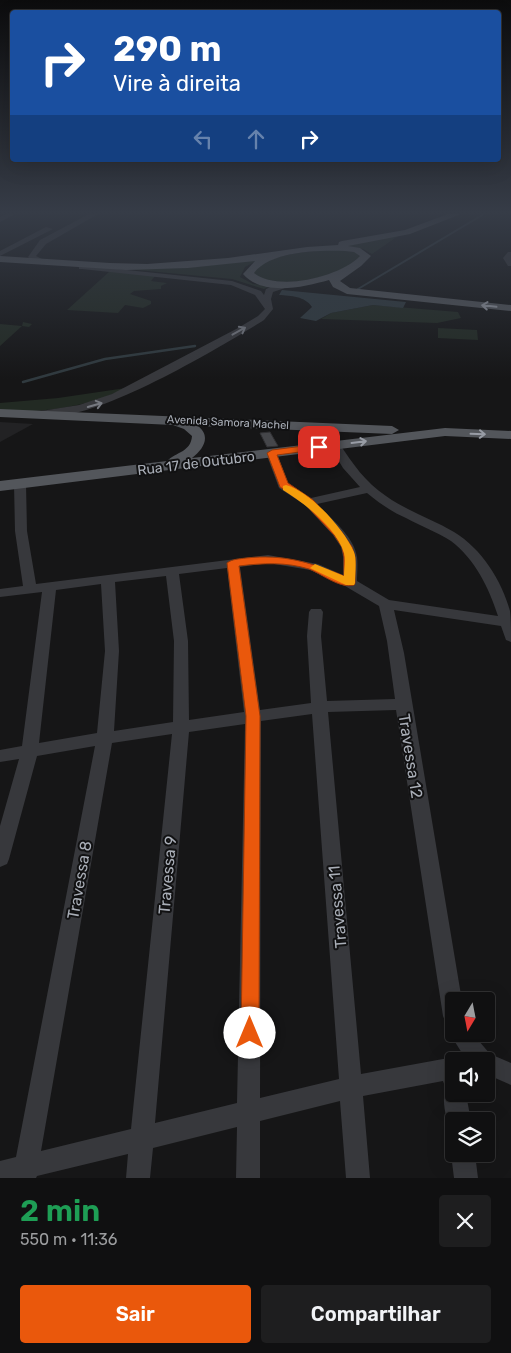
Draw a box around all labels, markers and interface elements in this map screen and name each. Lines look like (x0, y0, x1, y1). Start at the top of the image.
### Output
text: 290 m (113, 28, 222, 70)
icon: right (30, 30, 95, 95)
text: Vire à direita (113, 70, 241, 97)
icon: left (189, 125, 217, 153)
icon: ahead (242, 125, 270, 153)
icon: right (295, 125, 323, 153)
one-way arrow (482, 301, 498, 310)
one-way arrow (232, 326, 247, 336)
one-way arrow (86, 399, 102, 409)
street label: Avenida Samora Machel (167, 413, 289, 432)
pin (298, 426, 340, 468)
one-way arrow (470, 429, 486, 438)
icon: arrive (305, 433, 333, 461)
one-way arrow (351, 437, 367, 447)
street label: Rua 17 de Outubro (136, 448, 256, 479)
street label: Travessa 12 (394, 712, 427, 800)
street label: Travessa 9 (155, 835, 180, 915)
street label: Travessa 8 (63, 839, 96, 921)
street label: Travessa 11 (324, 865, 351, 949)
north arrow (445, 992, 495, 1042)
map controls (445, 992, 495, 1162)
position arrow (223, 1006, 275, 1058)
button: sound (445, 1052, 495, 1102)
button: layers (445, 1112, 495, 1162)
text: 2 min (20, 1193, 100, 1229)
button: close (439, 1195, 491, 1247)
text: 550 m · 11:36 (20, 1230, 118, 1249)
button: Sair (20, 1285, 251, 1343)
button: Compartilhar (261, 1285, 491, 1343)

